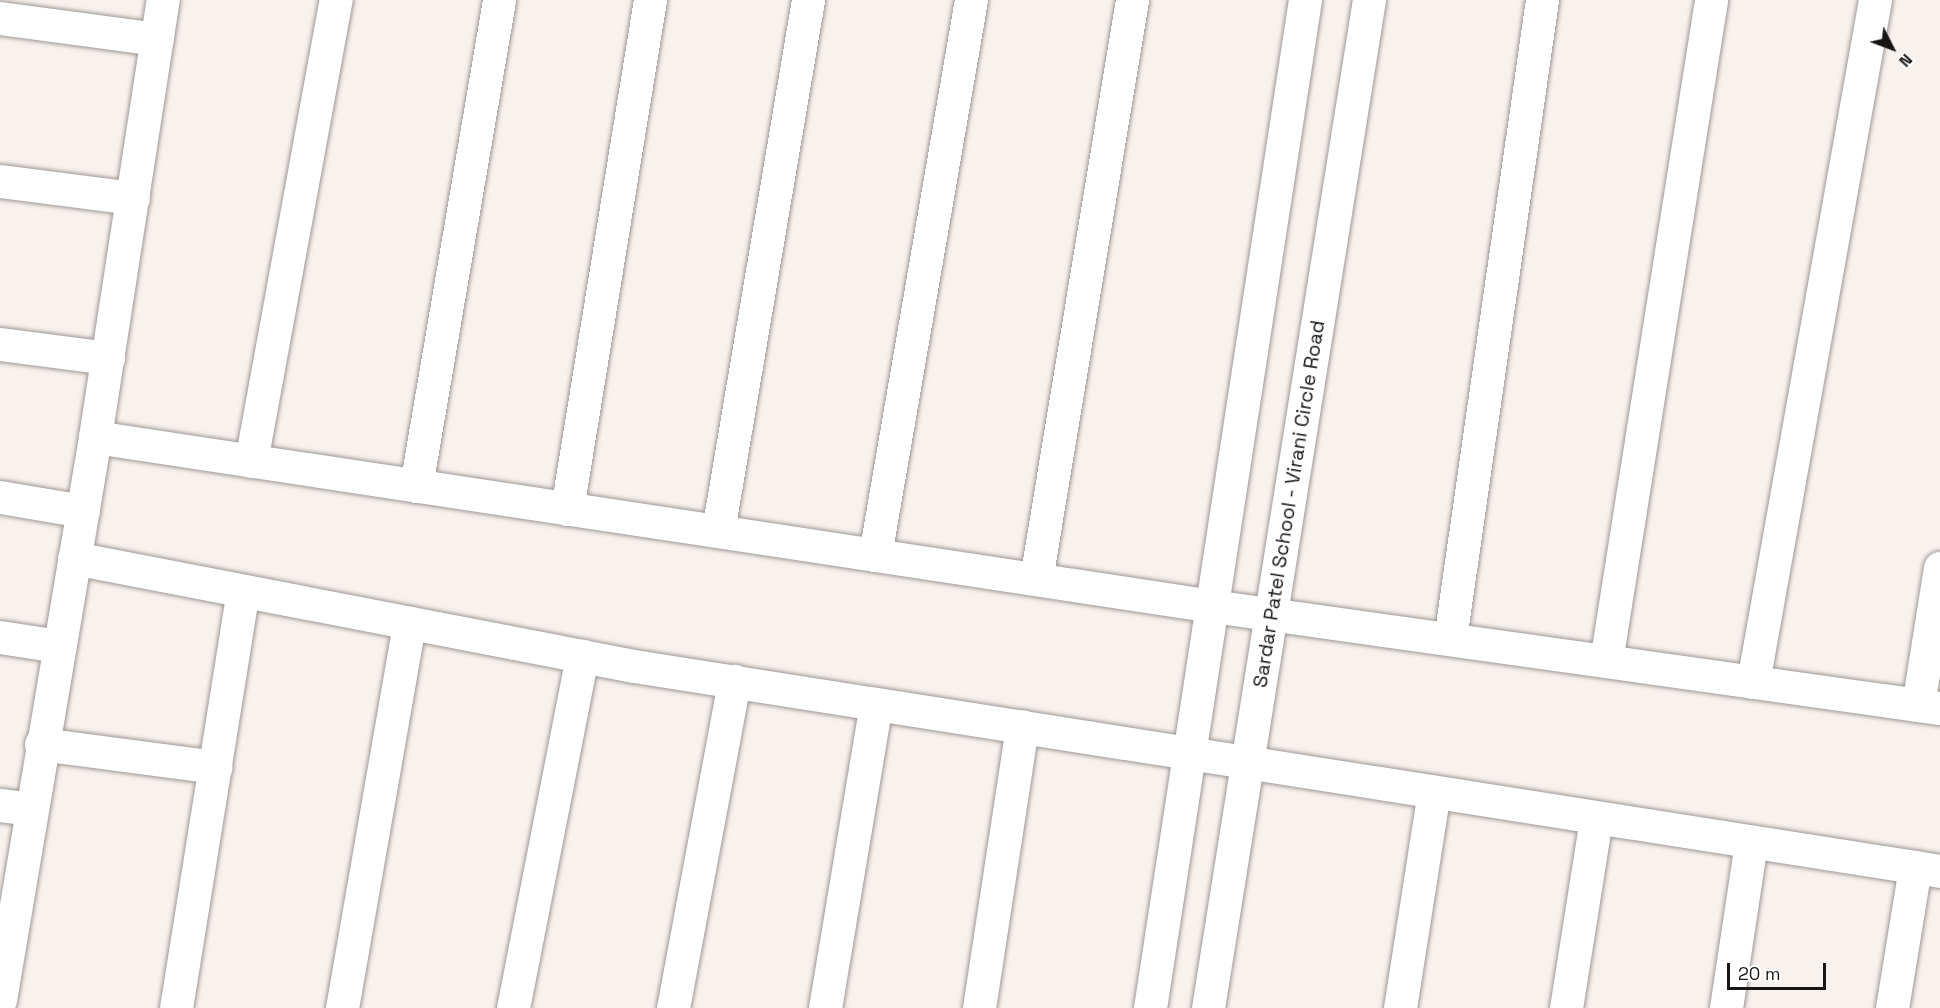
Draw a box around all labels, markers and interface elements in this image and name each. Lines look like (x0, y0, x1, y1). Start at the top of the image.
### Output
north arrow (1862, 18, 1922, 78)
text: N (1894, 49, 1917, 71)
street label: Sardar Patel School - Virani Circle Road (1248, 318, 1330, 690)
scale bar (1730, 951, 1829, 989)
text: 20 m (1738, 962, 1781, 985)

